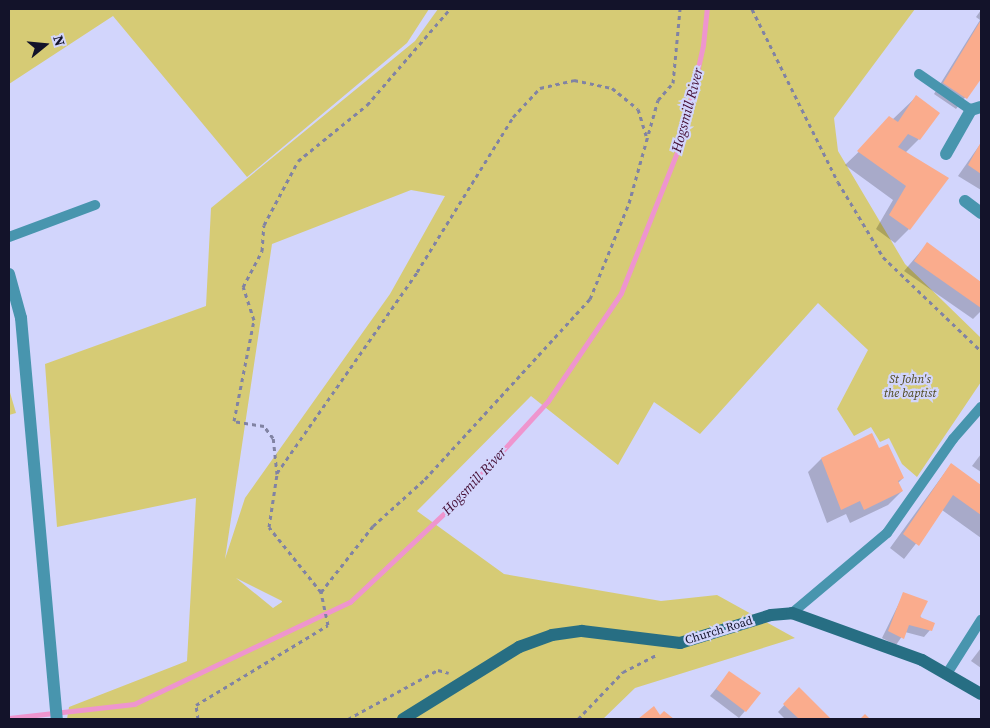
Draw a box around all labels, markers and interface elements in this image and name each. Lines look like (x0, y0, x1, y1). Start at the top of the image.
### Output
north arrow (20, 20, 70, 70)
text: N (48, 33, 70, 48)
water label: Hogsmill River (668, 66, 706, 154)
park label: St John's the baptist (884, 373, 936, 401)
water label: Hogsmill River (438, 444, 510, 518)
street label: Church Road (684, 614, 754, 648)

